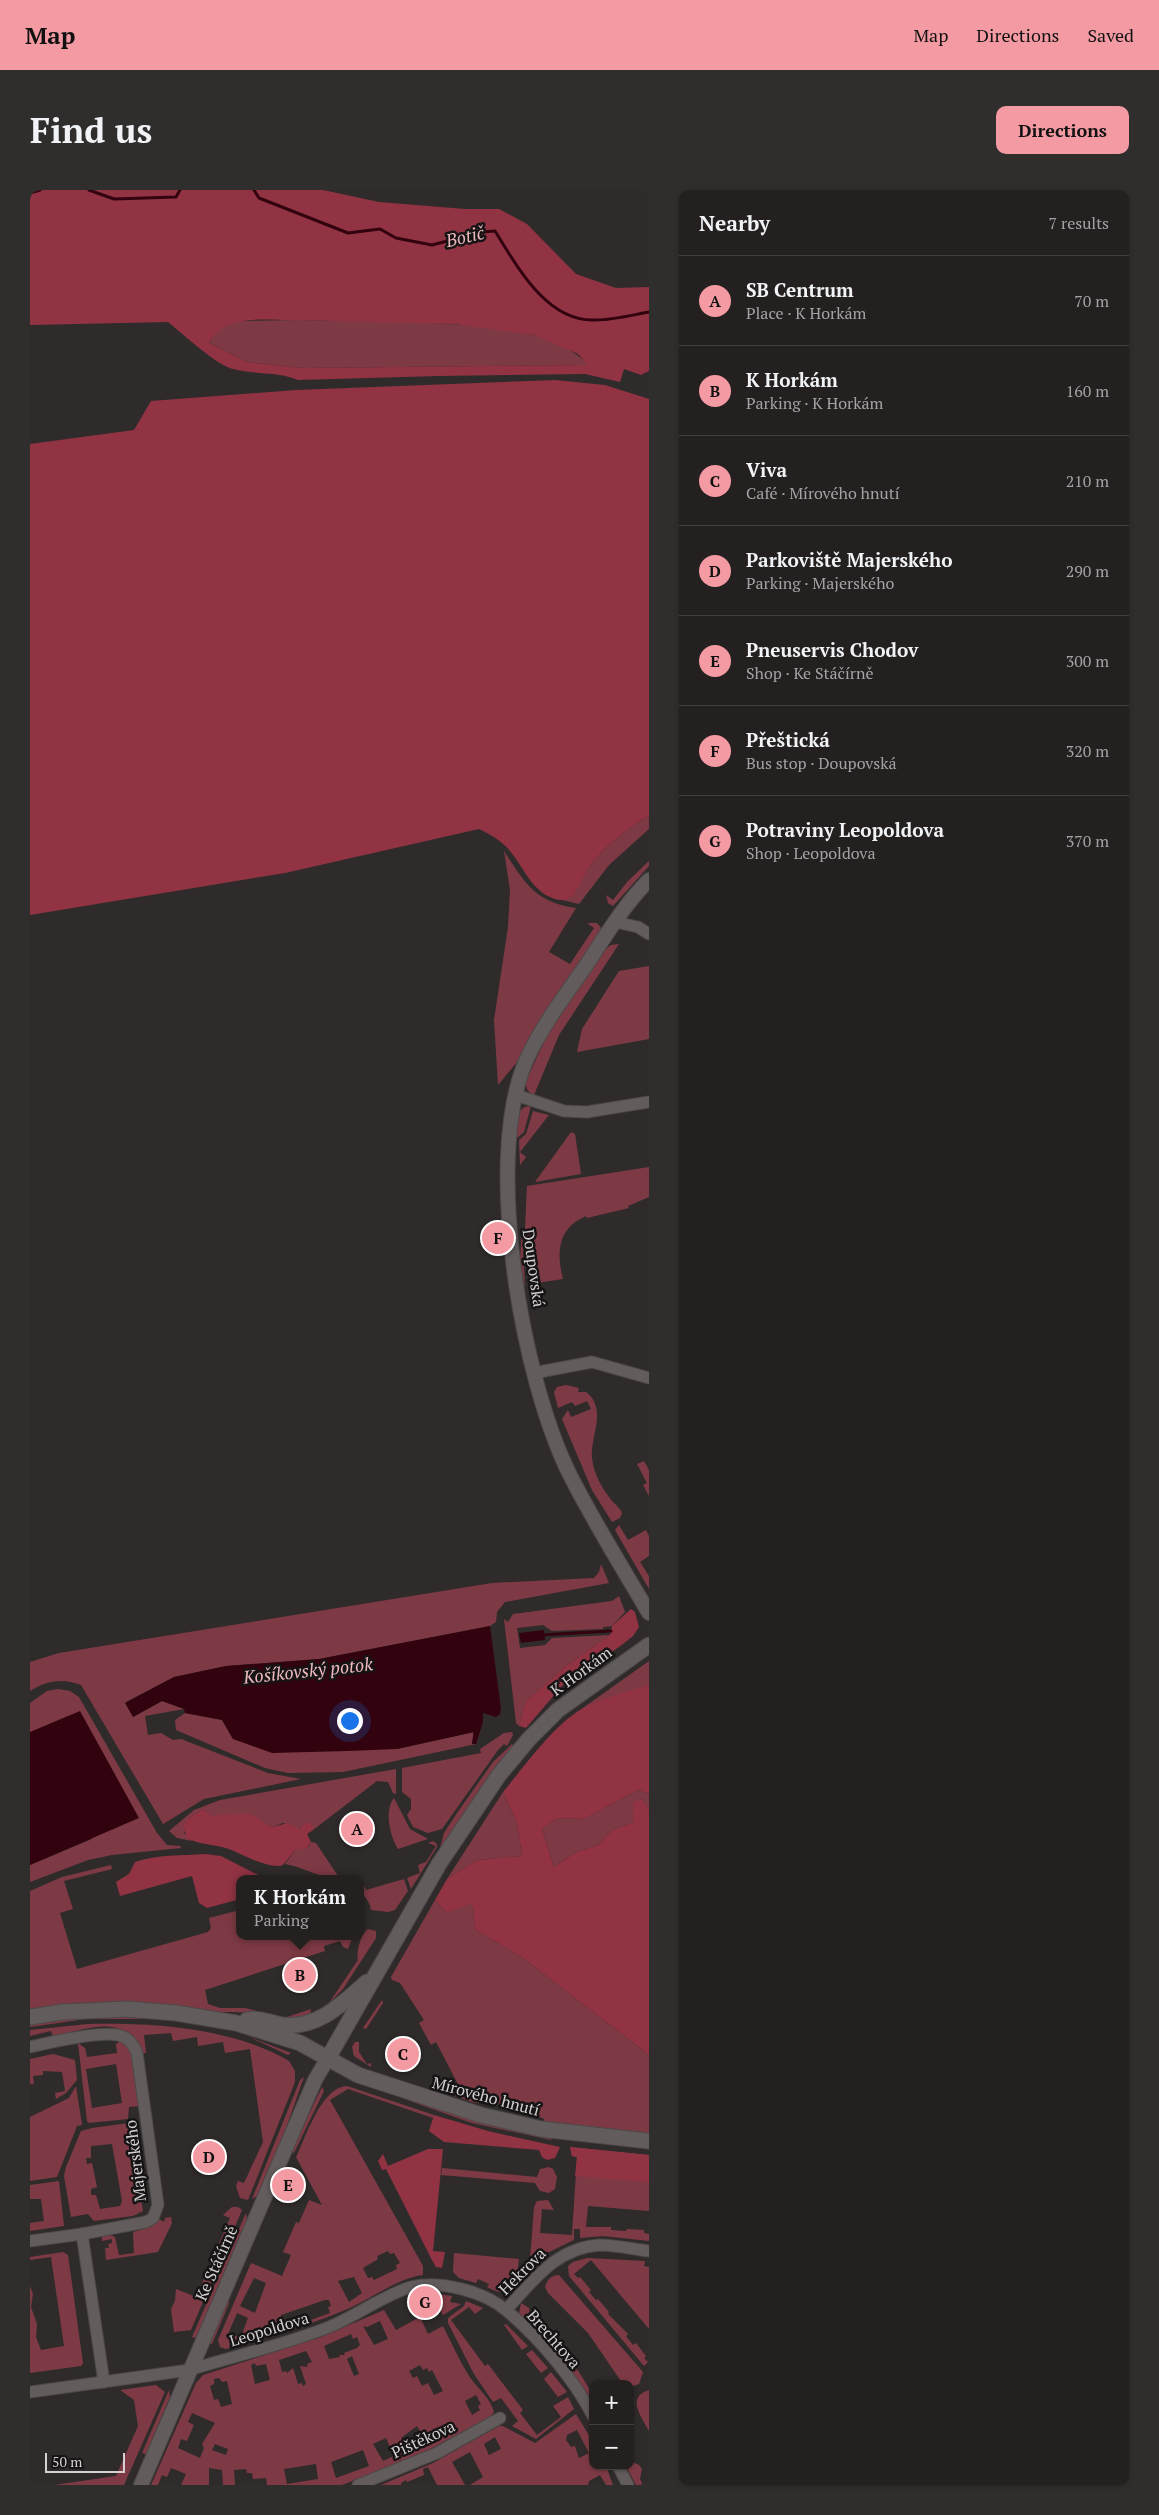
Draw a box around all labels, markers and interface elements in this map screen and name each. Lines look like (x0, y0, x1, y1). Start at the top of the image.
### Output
text: Map (25, 19, 75, 51)
text: Map (913, 23, 948, 47)
text: Directions (976, 23, 1059, 47)
text: Saved (1087, 23, 1134, 47)
button: Directions (996, 106, 1129, 154)
text: Find us (30, 107, 152, 153)
text: Nearby (699, 209, 770, 237)
text: 7 results (1049, 212, 1109, 234)
water label: Botič (442, 220, 488, 252)
text: SB Centrum (746, 277, 854, 302)
text: A (709, 290, 721, 312)
text: 70 m (1074, 290, 1109, 312)
text: Place · K Horkám (746, 302, 866, 324)
text: K Horkám (746, 367, 838, 392)
text: B (710, 380, 720, 402)
text: 160 m (1066, 380, 1109, 402)
text: Parking · K Horkám (746, 392, 883, 414)
text: Viva (746, 457, 787, 482)
text: C (710, 470, 720, 492)
text: 210 m (1066, 470, 1109, 492)
text: Café · Mírového hnutí (746, 482, 899, 504)
text: Parkoviště Majerského (746, 547, 952, 572)
text: D (709, 560, 721, 582)
text: 290 m (1066, 560, 1109, 582)
text: Parking · Majerského (746, 572, 894, 594)
text: Pneuservis Chodov (746, 637, 918, 662)
text: E (710, 650, 720, 672)
text: 300 m (1066, 650, 1109, 672)
text: Shop · Ke Stáčírně (746, 662, 874, 684)
text: Přeštická (746, 727, 830, 752)
text: F (710, 740, 720, 762)
text: 320 m (1066, 740, 1109, 762)
text: Bus stop · Doupovská (746, 752, 897, 774)
text: Potraviny Leopoldova (746, 817, 944, 842)
text: G (709, 830, 721, 852)
text: 370 m (1066, 830, 1109, 852)
text: Shop · Leopoldova (746, 842, 876, 864)
pin: F (482, 1219, 514, 1257)
street label: Doupovská (518, 1228, 550, 1308)
street label: K Horkám (546, 1641, 616, 1701)
water label: Košíkovský potok (241, 1651, 374, 1689)
your location (337, 1708, 363, 1734)
pin: A (341, 1810, 373, 1848)
popup (236, 1875, 364, 1940)
text: K Horkám (254, 1884, 346, 1909)
text: Parking (254, 1909, 309, 1931)
pin: B (284, 1956, 316, 1994)
pin: C (387, 2035, 419, 2073)
street label: Mírového hnutí (430, 2071, 542, 2121)
street label: Majerského (119, 2119, 151, 2203)
pin: D (193, 2138, 225, 2176)
pin: E (272, 2166, 304, 2204)
street label: Ke Stáčírně (190, 2222, 242, 2304)
street label: Hekrova (493, 2242, 551, 2300)
pin: G (409, 2283, 441, 2321)
street label: Brechtova (522, 2305, 586, 2373)
street label: Leopoldova (227, 2306, 311, 2352)
map controls (589, 2380, 634, 2470)
button: + (589, 2380, 634, 2425)
street label: Pištěkova (387, 2415, 459, 2463)
button: − (589, 2425, 634, 2470)
scale bar (45, 2450, 125, 2473)
text: 50 m (52, 2452, 82, 2471)

